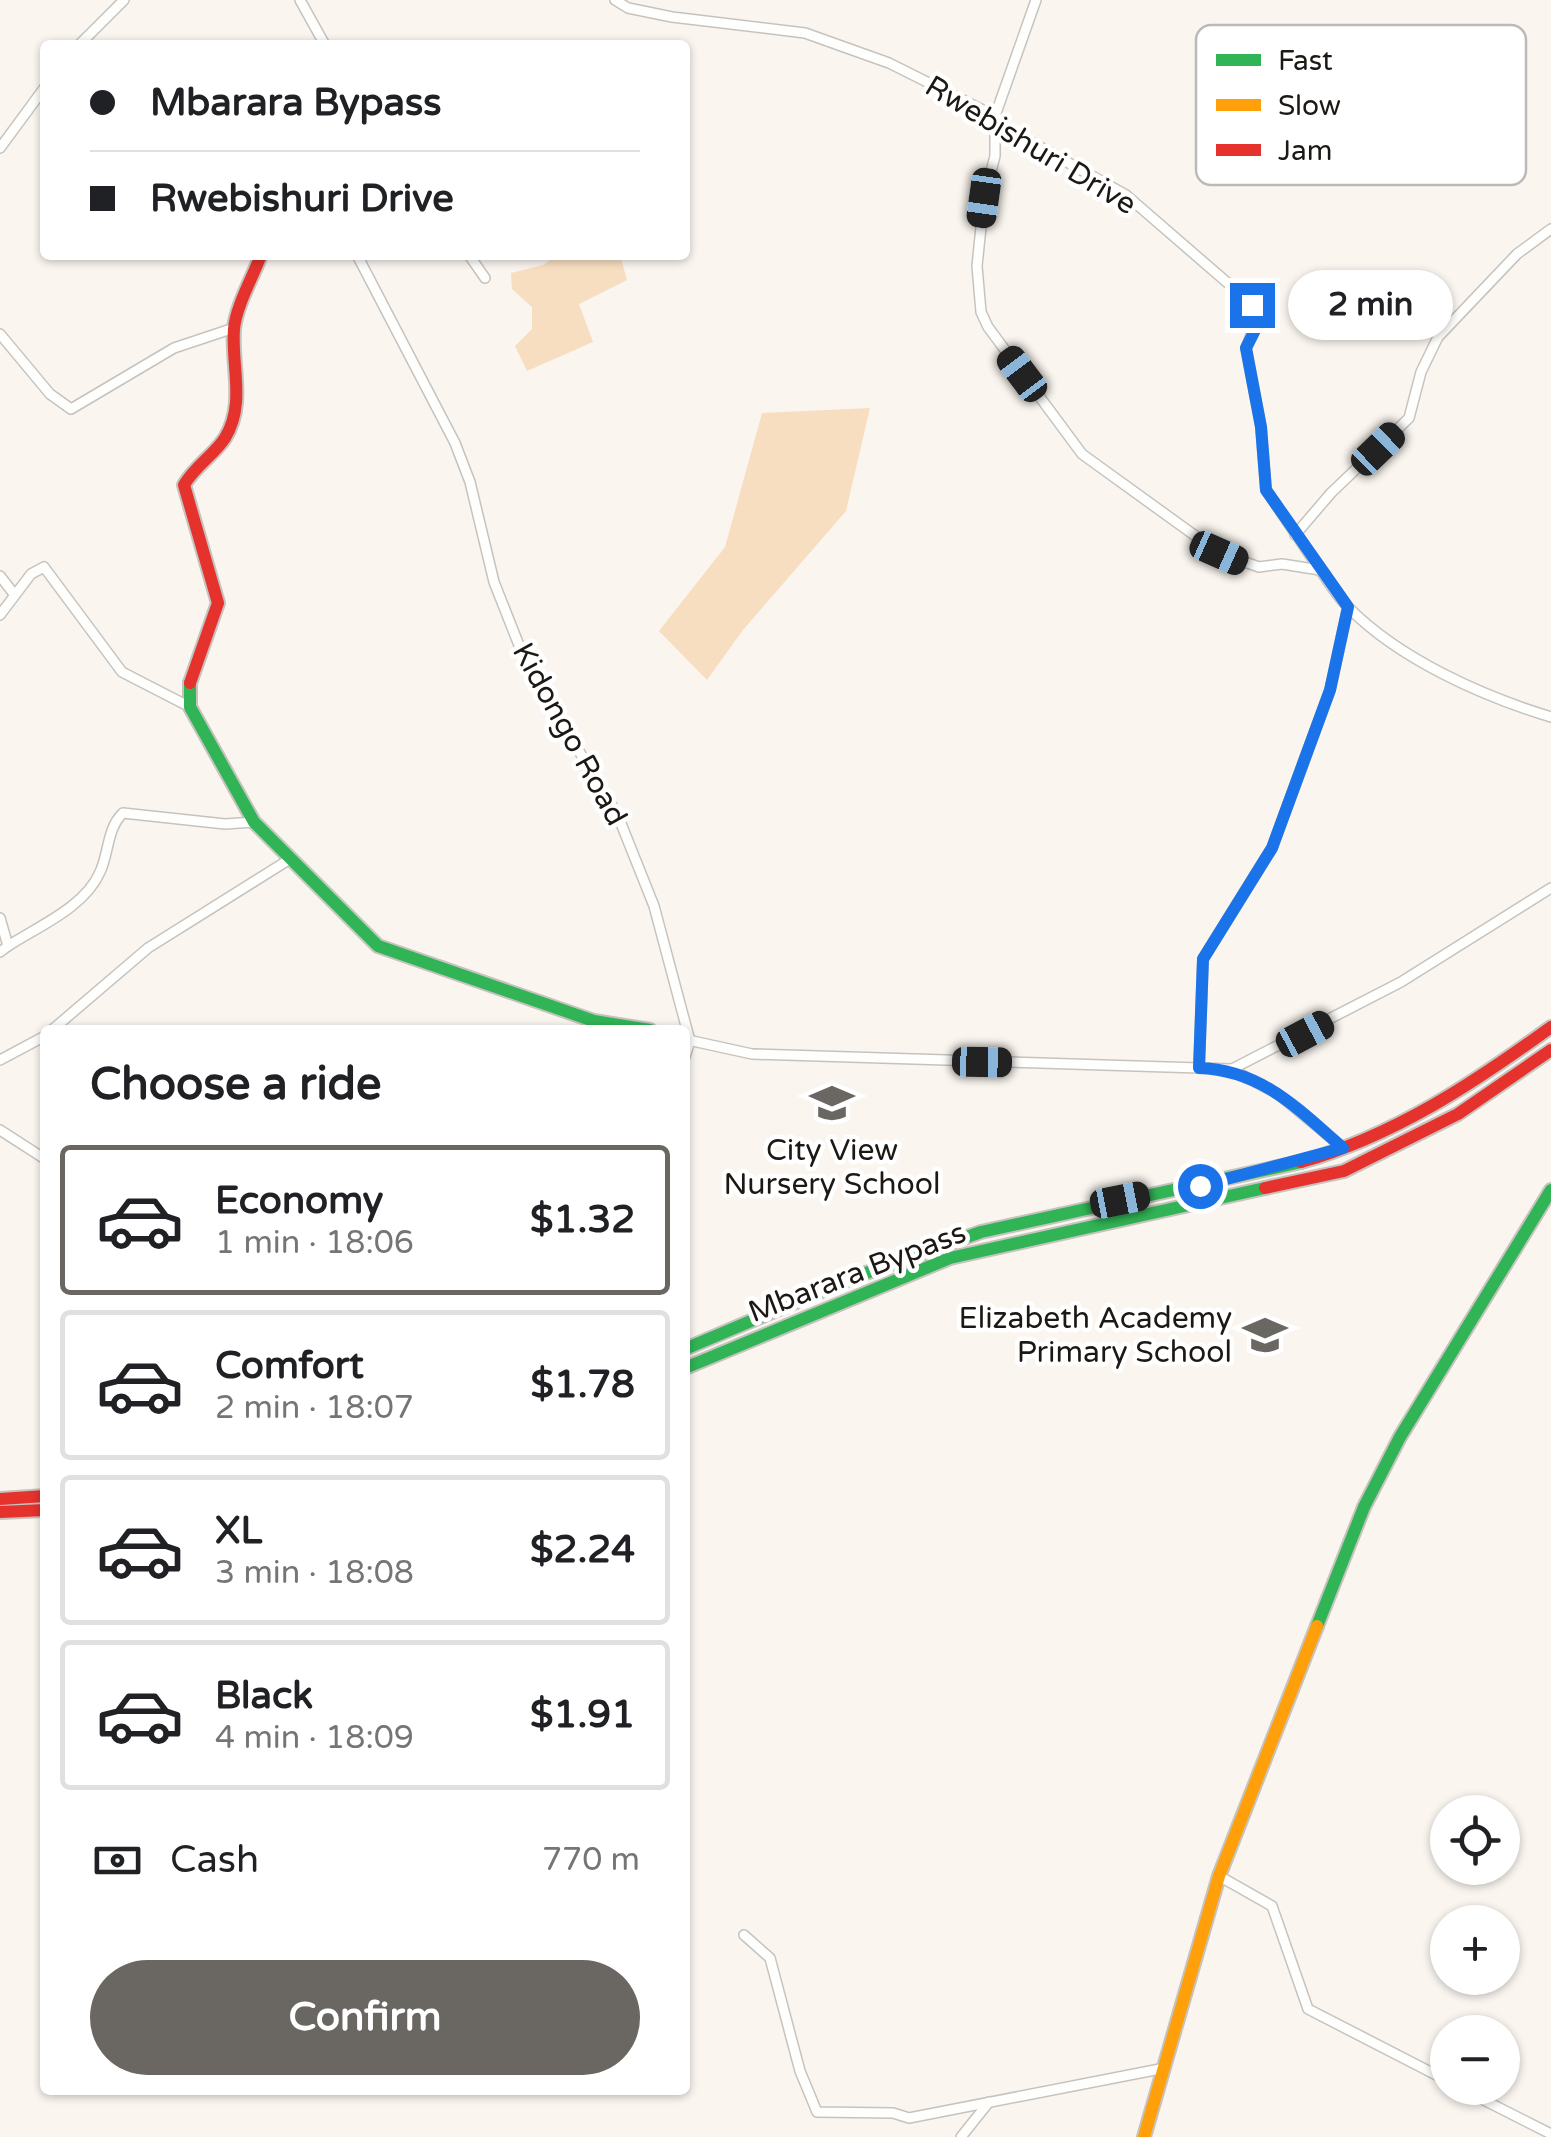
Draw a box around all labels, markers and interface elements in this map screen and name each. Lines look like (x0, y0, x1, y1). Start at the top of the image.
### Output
legend (1196, 25, 1526, 185)
text: Fast (1278, 44, 1333, 78)
street label: Rwebishuri Drive (918, 68, 1143, 223)
text: Mbarara Bypass (150, 80, 441, 126)
text: Slow (1278, 89, 1341, 123)
text: Jam (1278, 134, 1333, 168)
car (965, 166, 1003, 230)
text: Rwebishuri Drive (150, 176, 454, 222)
callout: 2 min (1287, 270, 1452, 340)
route end (1230, 283, 1275, 328)
text: 2 min (1328, 286, 1413, 324)
car (992, 341, 1052, 407)
car (1346, 417, 1410, 481)
car (1185, 527, 1253, 579)
street label: Kidongo Road (504, 636, 635, 832)
car (1271, 1007, 1339, 1061)
car (952, 1046, 1012, 1078)
text: Choose a ride (90, 1058, 381, 1112)
school or university icon: City View Nursery School (808, 1079, 856, 1127)
place label: City View Nursery School (724, 1132, 940, 1203)
route start (1178, 1164, 1223, 1209)
icon: car (95, 1175, 185, 1265)
text: Economy (215, 1178, 383, 1224)
car (1088, 1180, 1152, 1220)
text: $1.32 (530, 1197, 635, 1243)
street label: Mbarara Bypass (743, 1214, 971, 1331)
text: 1 min · 18:06 (215, 1224, 414, 1262)
place label: Elizabeth Academy Primary School (959, 1300, 1232, 1371)
school or university icon: Elizabeth Academy Primary School (1241, 1311, 1289, 1359)
icon: car (95, 1340, 185, 1430)
text: Comfort (215, 1343, 364, 1389)
text: $1.78 (530, 1362, 635, 1408)
text: 2 min · 18:07 (215, 1389, 414, 1427)
icon: car (95, 1505, 185, 1595)
text: XL (215, 1508, 262, 1554)
text: $2.24 (530, 1527, 635, 1573)
text: 3 min · 18:08 (215, 1554, 414, 1592)
icon: car (95, 1670, 185, 1760)
text: Black (215, 1673, 313, 1719)
text: $1.91 (530, 1692, 635, 1738)
text: 4 min · 18:09 (215, 1719, 414, 1757)
map controls (1430, 1795, 1520, 2105)
button: locate (1430, 1795, 1520, 1885)
icon: cash (90, 1833, 145, 1888)
text: Cash (170, 1837, 259, 1883)
text: 770 m (542, 1841, 640, 1879)
button: + (1430, 1905, 1520, 1995)
button: Confirm (90, 1960, 640, 2075)
button: − (1430, 2015, 1520, 2105)

